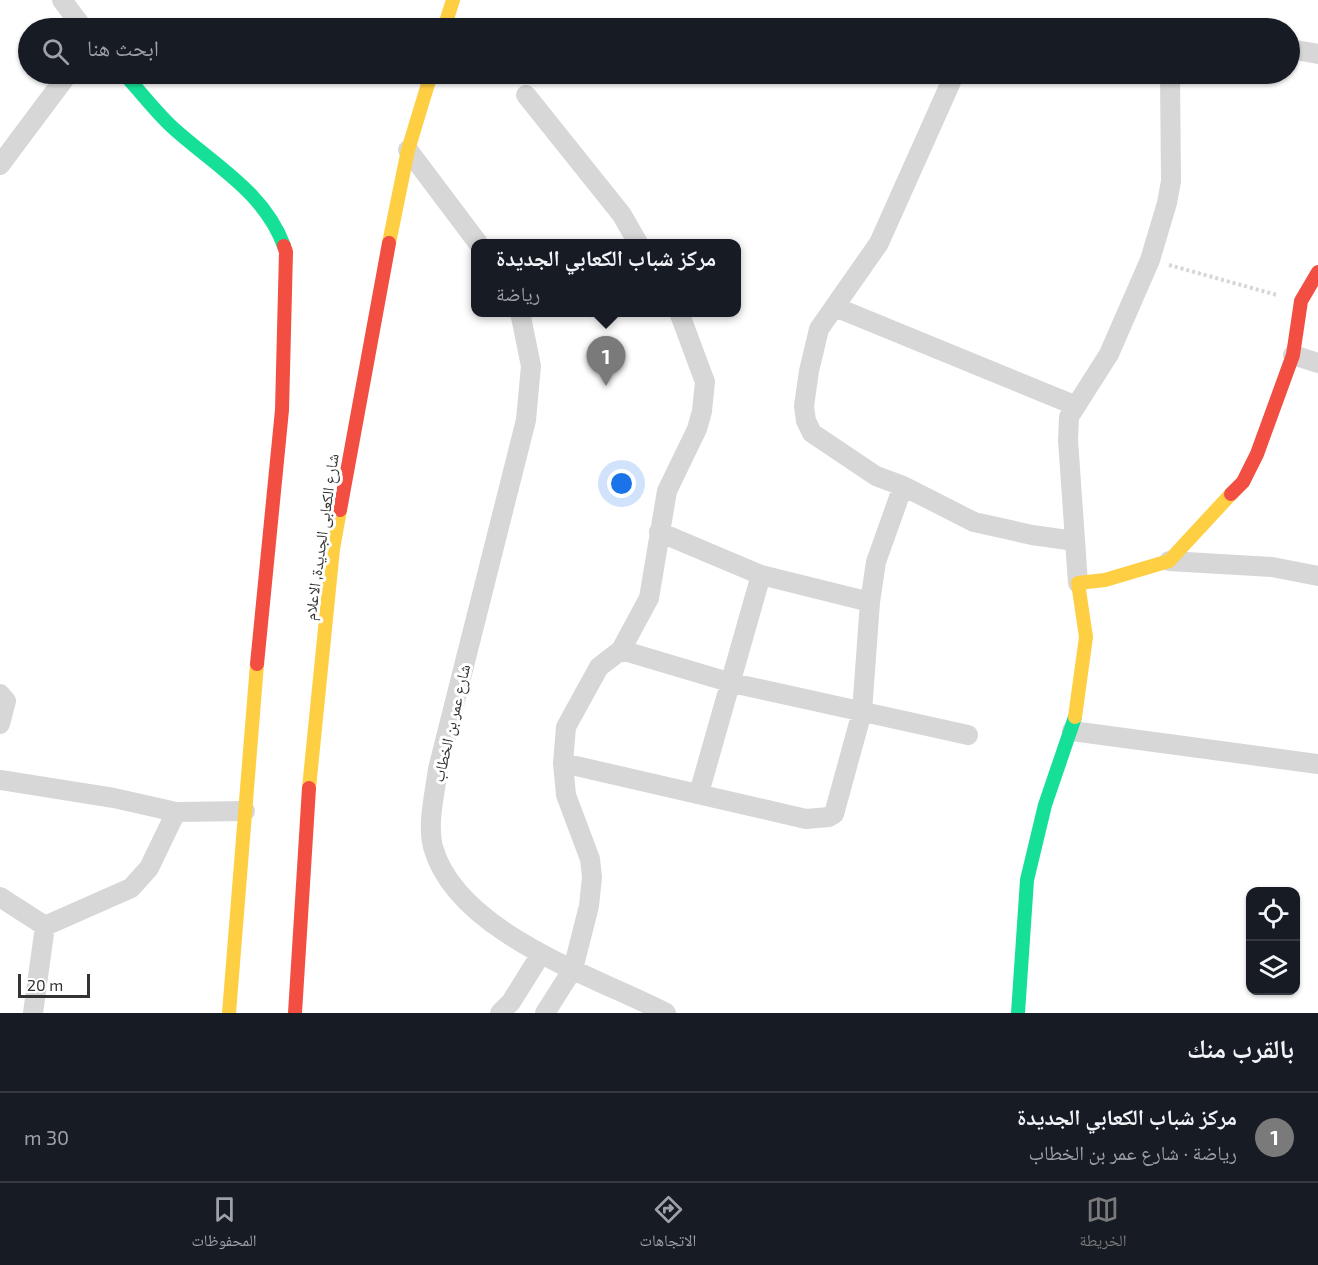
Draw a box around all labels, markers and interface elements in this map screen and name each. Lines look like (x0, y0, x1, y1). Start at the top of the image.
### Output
search box (18, 18, 1300, 84)
text: ابحث هنا (87, 34, 159, 60)
icon: search (39, 35, 72, 68)
popup (471, 239, 741, 317)
text: مركز شباب الكعابي الجديدة (496, 244, 716, 270)
text: رياضة (496, 281, 540, 305)
pin: 1 (586, 336, 626, 386)
street label: شارع الكعابى الجديدة, الاعلام (299, 452, 344, 622)
your location (607, 469, 636, 498)
street label: شارع عمر بن الخطاب (428, 662, 475, 784)
map controls (1246, 887, 1300, 995)
button: locate (1246, 887, 1300, 941)
button: layers (1246, 941, 1300, 995)
scale bar (18, 971, 90, 998)
text: 20 m (27, 975, 63, 994)
text: بالقرب منك (1187, 1032, 1294, 1063)
text: مركز شباب الكعابي الجديدة (1017, 1103, 1237, 1129)
text: 30 m (24, 1125, 69, 1149)
text: 1 (1270, 1125, 1279, 1149)
text: رياضة · شارع عمر بن الخطاب (1029, 1140, 1237, 1164)
tab: المحفوظات (192, 1193, 257, 1256)
tab: الاتجاهات (640, 1193, 696, 1256)
tab: الخريطة (1079, 1193, 1127, 1256)

